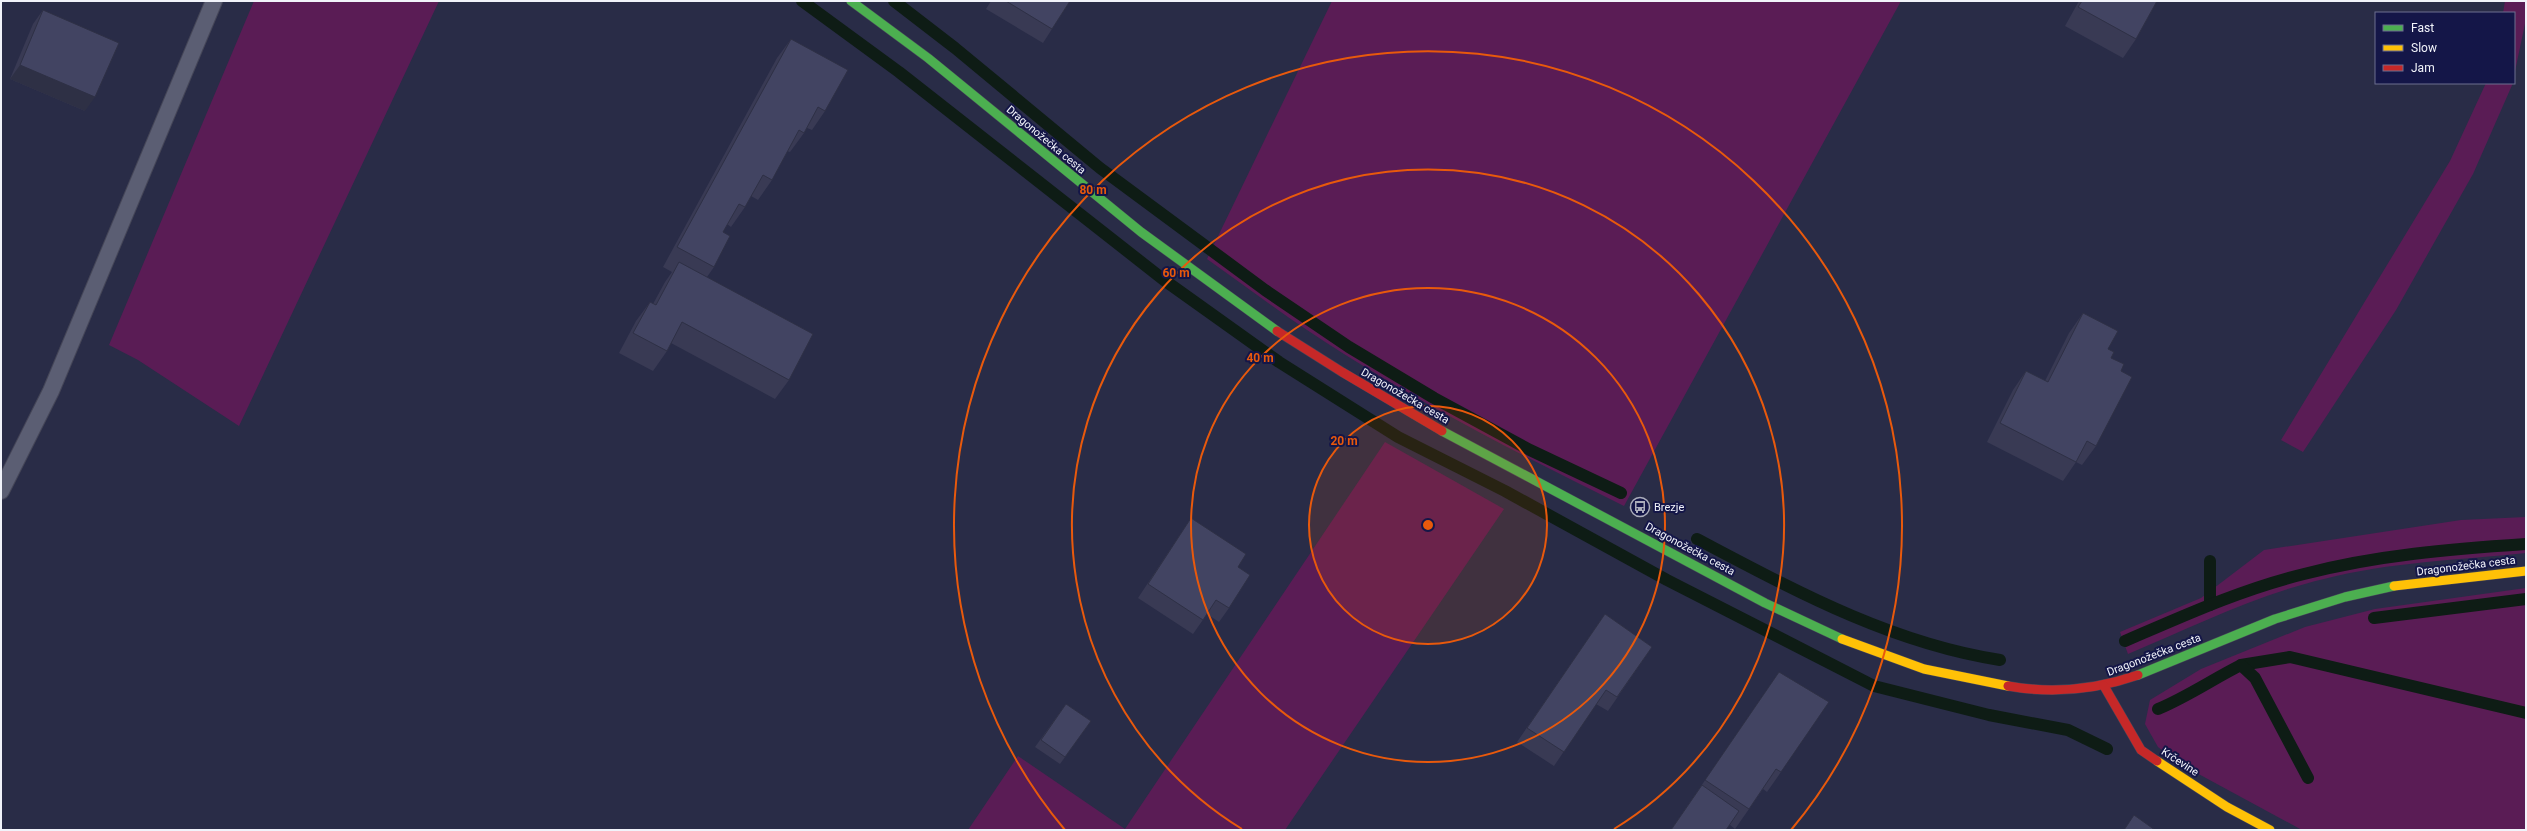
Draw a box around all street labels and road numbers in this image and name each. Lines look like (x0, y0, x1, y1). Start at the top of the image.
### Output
street label: Dragonožečka cesta (1004, 103, 1088, 177)
street label: Dragonožečka cesta (1359, 365, 1451, 427)
street label: Dragonožečka cesta (1643, 520, 1737, 578)
street label: Dragonožečka cesta (2416, 553, 2516, 579)
street label: Dragonožečka cesta (2105, 631, 2203, 679)
street label: Krčevine (2159, 745, 2201, 779)

